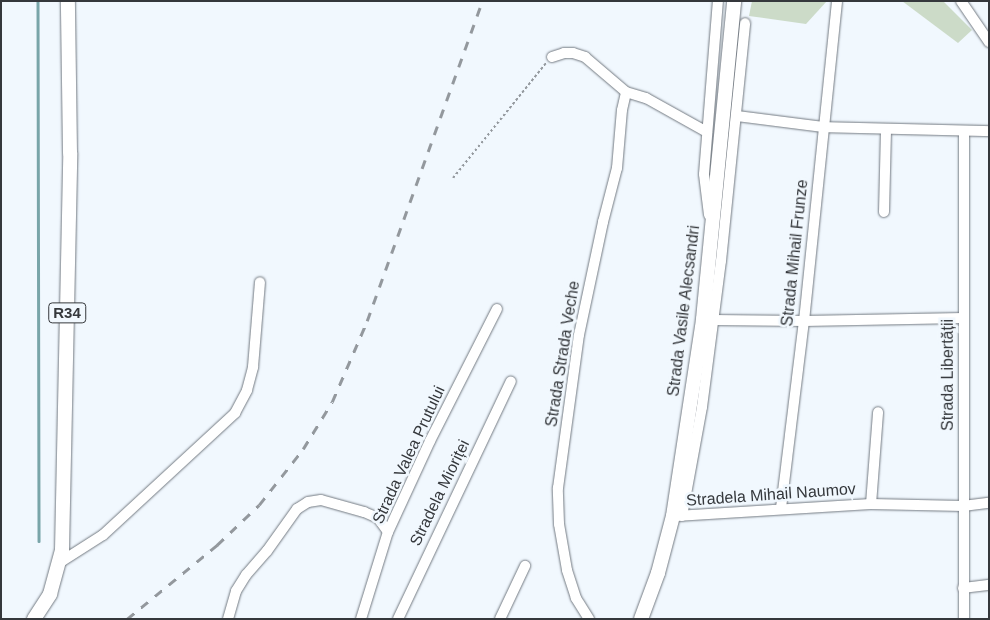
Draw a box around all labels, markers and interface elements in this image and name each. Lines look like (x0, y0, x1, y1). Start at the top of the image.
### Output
street label: Strada Mihail Frunze (778, 179, 812, 327)
street label: Strada Vasile Alecsandri (664, 224, 704, 398)
street label: Strada Strada Veche (542, 280, 584, 428)
road number: R34 (47, 300, 87, 326)
street label: Strada Libertății (938, 319, 958, 431)
street label: Strada Valea Prutului (369, 383, 449, 527)
street label: Stradela Mioriței (406, 437, 474, 549)
street label: Stradela Mihail Naumov (686, 479, 856, 511)

